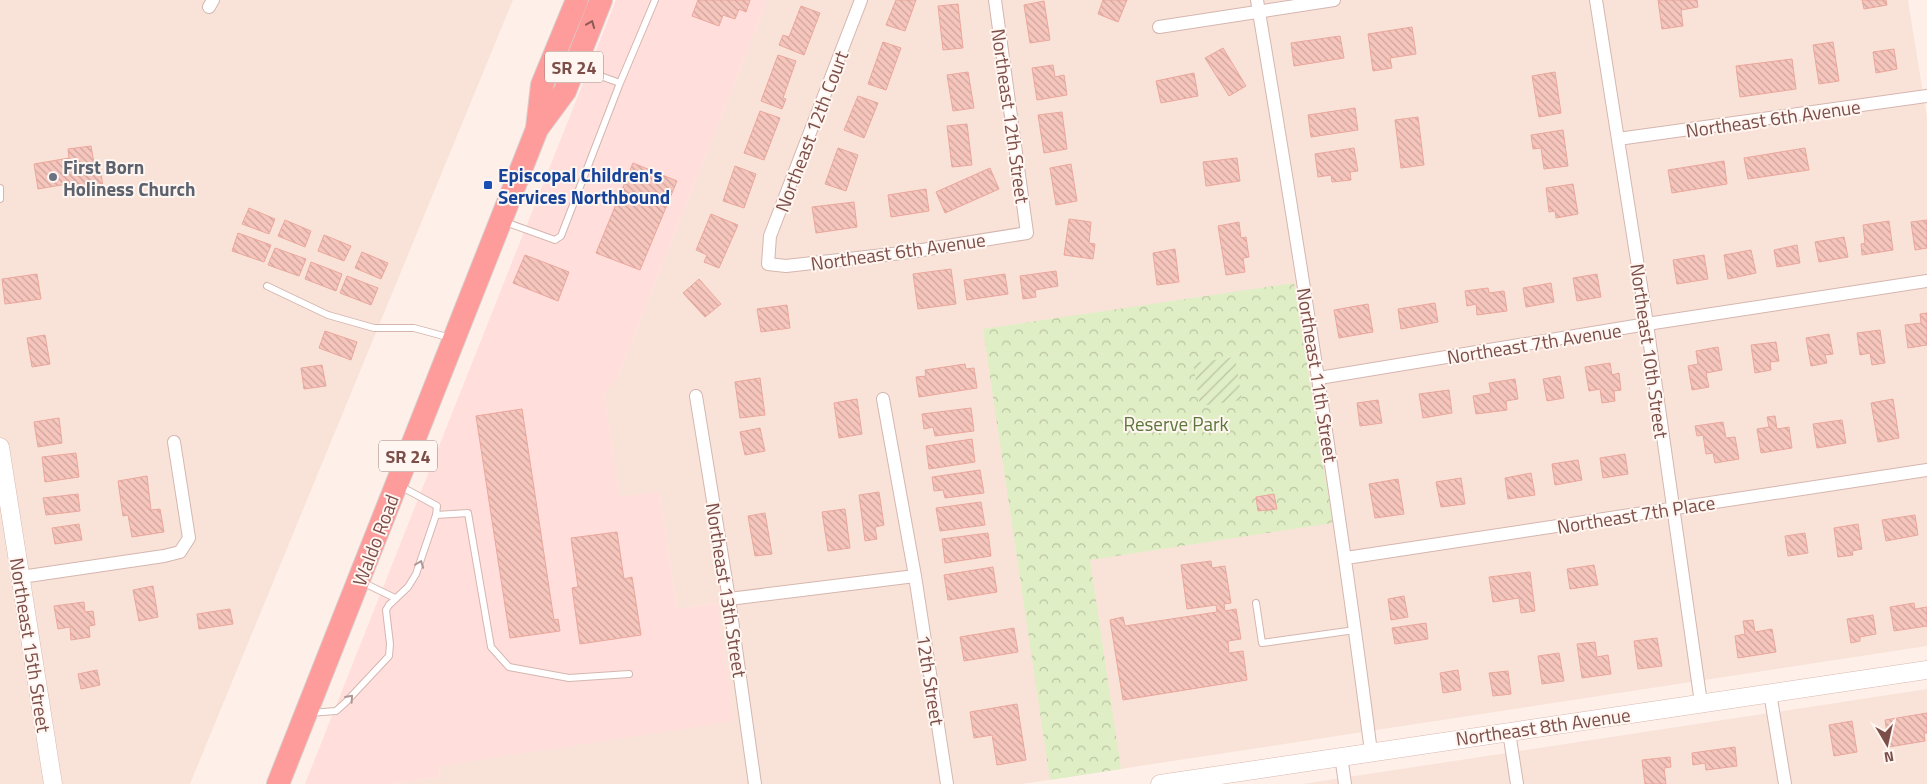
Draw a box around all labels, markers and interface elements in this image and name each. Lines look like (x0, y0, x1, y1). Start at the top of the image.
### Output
one-way arrow (585, 20, 596, 29)
street label: Northeast 12th Street (984, 27, 1038, 206)
street label: Northeast 12th Court (767, 46, 855, 216)
road number: SR 24 (545, 52, 603, 82)
street label: Northeast 6th Avenue (1684, 91, 1862, 145)
place label: First Born Holiness Church (63, 152, 196, 203)
place label: Episcopal Children's Services Northbound (498, 160, 670, 211)
marker: First Born Holiness Church (47, 171, 59, 183)
marker: Episcopal Children's Services Northbound (482, 179, 494, 191)
street label: Northeast 6th Avenue (809, 224, 987, 278)
street label: Northeast 10th Street (1623, 262, 1677, 441)
street label: Northeast 11th Street (1290, 286, 1346, 465)
street label: Northeast 7th Avenue (1445, 315, 1623, 371)
park label: Reserve Park (1123, 409, 1229, 438)
road number: SR 24 (379, 441, 437, 472)
street label: Northeast 7th Place (1555, 487, 1717, 541)
street label: Waldo Road (344, 490, 406, 590)
street label: Northeast 13th Street (699, 501, 755, 680)
street label: Northeast 15th Street (3, 556, 59, 735)
one-way arrow (414, 560, 425, 569)
street label: 12th Street (910, 633, 953, 728)
one-way arrow (344, 695, 353, 704)
street label: Northeast 8th Avenue (1454, 699, 1632, 753)
north arrow (1862, 719, 1912, 769)
text: N (1883, 746, 1896, 768)

